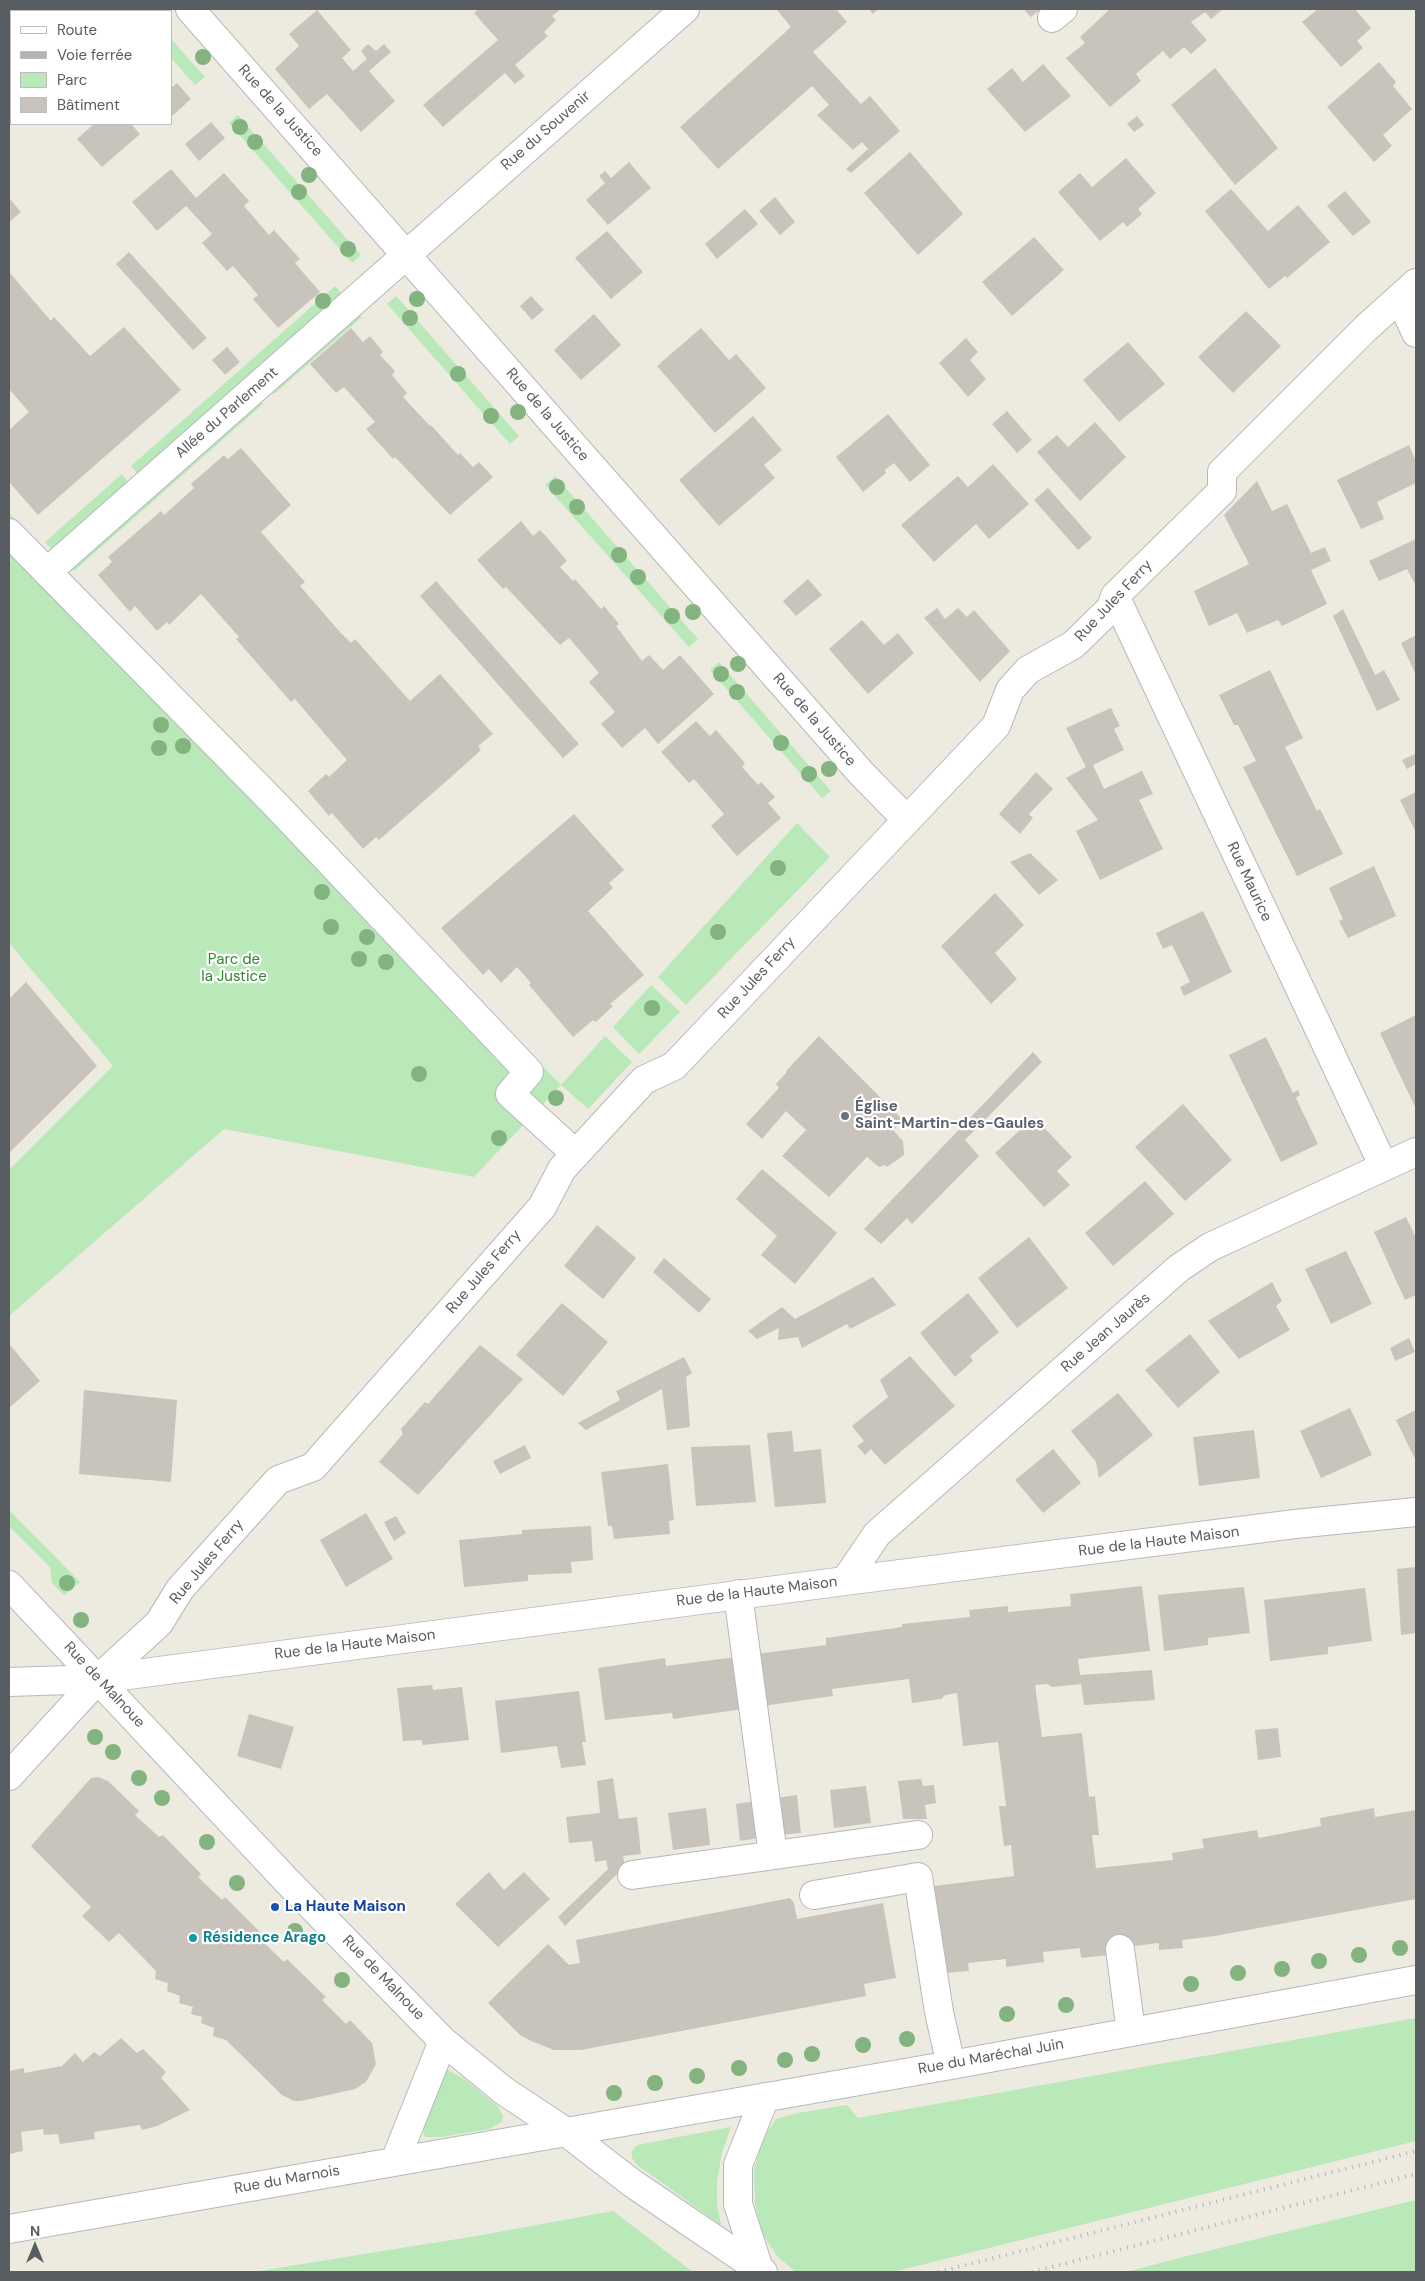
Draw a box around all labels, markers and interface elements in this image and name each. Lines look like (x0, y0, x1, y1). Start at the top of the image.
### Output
legend (10, 10, 172, 125)
text: Route (57, 20, 97, 40)
text: Voie ferrée (57, 45, 132, 65)
street label: Rue de la Justice (234, 61, 326, 161)
text: Parc (57, 70, 87, 90)
street label: Rue du Souvenir (498, 87, 594, 175)
text: Bâtiment (57, 95, 120, 115)
street label: Allée du Parlement (172, 364, 282, 462)
street label: Rue de la Justice (502, 365, 592, 465)
street label: Rue Jules Ferry (1072, 556, 1156, 646)
street label: Rue de la Justice (769, 670, 859, 770)
street label: Rue Maurice (1223, 839, 1275, 925)
street label: Rue Jules Ferry (715, 933, 799, 1023)
park label: Parc de la Justice (201, 951, 267, 986)
place label: Église Saint-Martin-des-Gaules (855, 1098, 1044, 1133)
marker: Église Saint-Martin-des-Gaules (839, 1110, 851, 1122)
street label: Rue Jules Ferry (443, 1226, 525, 1318)
street label: Rue Jean Jaurès (1058, 1289, 1154, 1377)
street label: Rue Jules Ferry (166, 1516, 248, 1608)
street label: Rue de la Haute Maison (1078, 1523, 1240, 1561)
street label: Rue de la Haute Maison (676, 1573, 838, 1611)
street label: Rue de la Haute Maison (274, 1626, 436, 1664)
street label: Rue de Malnoue (60, 1638, 148, 1732)
place label: La Haute Maison (285, 1898, 406, 1916)
marker: La Haute Maison (269, 1901, 281, 1913)
place label: Résidence Arago (203, 1929, 326, 1947)
marker: Résidence Arago (187, 1932, 199, 1944)
street label: Rue de Malnoue (338, 1932, 428, 2024)
street label: Rue du Maréchal Juin (917, 2035, 1065, 2079)
street label: Rue du Marnois (233, 2162, 341, 2198)
north arrow (10, 2221, 60, 2271)
text: N (30, 2222, 40, 2240)

